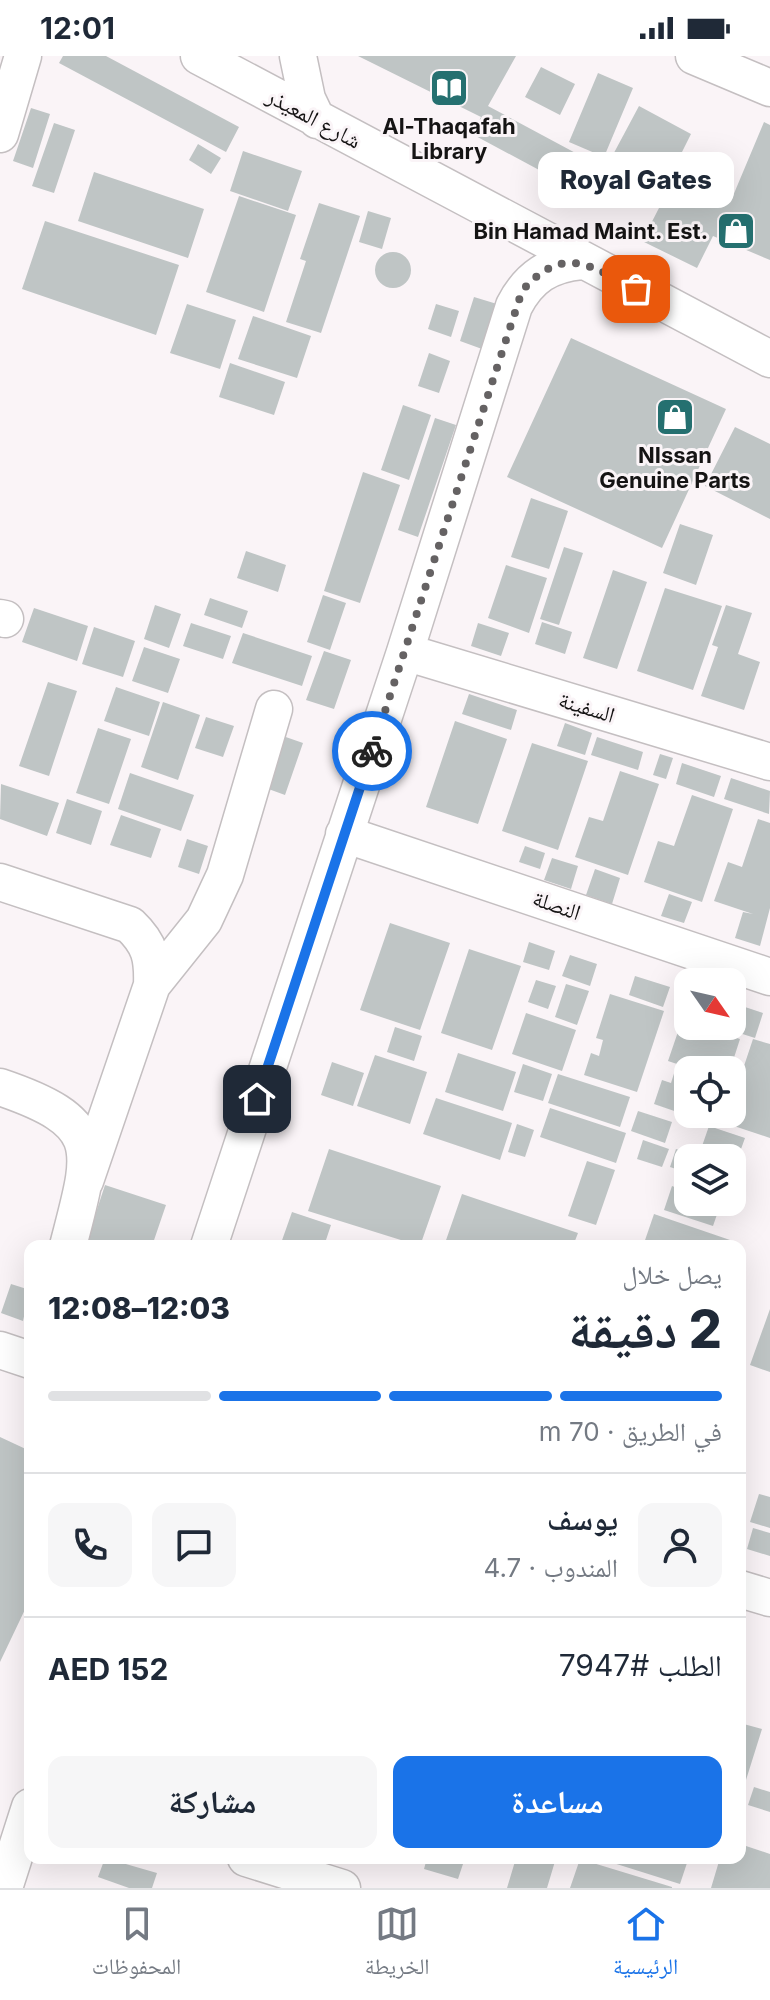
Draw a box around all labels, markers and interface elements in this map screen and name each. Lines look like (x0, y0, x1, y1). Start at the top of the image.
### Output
text: 12:01 (40, 10, 115, 46)
library icon: Al-Thaqafah Library (428, 67, 470, 109)
street label: شارع المعيذر (261, 82, 366, 155)
place label: Al-Thaqafah Library (382, 113, 516, 164)
callout: Royal Gates (538, 153, 734, 209)
text: Royal Gates (560, 164, 712, 195)
shop icon: Bin Hamad Maint. Est. (715, 210, 757, 252)
place label: Bin Hamad Maint. Est. (473, 218, 708, 244)
pin (602, 255, 670, 323)
icon: bag (614, 267, 658, 311)
shop icon: NIssan Genuine Parts (654, 396, 696, 438)
place label: NIssan Genuine Parts (599, 442, 751, 493)
street label: السفينة (556, 686, 618, 728)
courier (332, 711, 412, 791)
icon: bike (350, 729, 394, 773)
street label: النصلة (530, 885, 584, 925)
north arrow (674, 968, 746, 1040)
map controls (674, 968, 746, 1216)
button: locate (674, 1056, 746, 1128)
pin (223, 1065, 291, 1133)
icon: home (235, 1077, 279, 1121)
button: layers (674, 1144, 746, 1216)
text: يصل خلال (622, 1259, 722, 1290)
text: 12:03–12:08 (48, 1290, 230, 1326)
text: 2 دقيقة (568, 1298, 722, 1361)
text: في الطريق · 70 m (539, 1416, 722, 1447)
text: يوسف (547, 1501, 618, 1537)
button: phone (48, 1503, 132, 1587)
button: chat (152, 1503, 236, 1587)
button: person (638, 1503, 722, 1587)
text: المندوب · 4.7 (484, 1552, 618, 1583)
text: الطلب #7947 (559, 1647, 722, 1683)
text: AED 152 (48, 1651, 168, 1687)
button: مشاركة (48, 1756, 377, 1848)
button: مساعدة (393, 1756, 722, 1848)
tab: المحفوظات (92, 1902, 181, 1988)
tab: الخريطة (365, 1902, 430, 1988)
tab: الرئيسية (613, 1902, 678, 1988)

